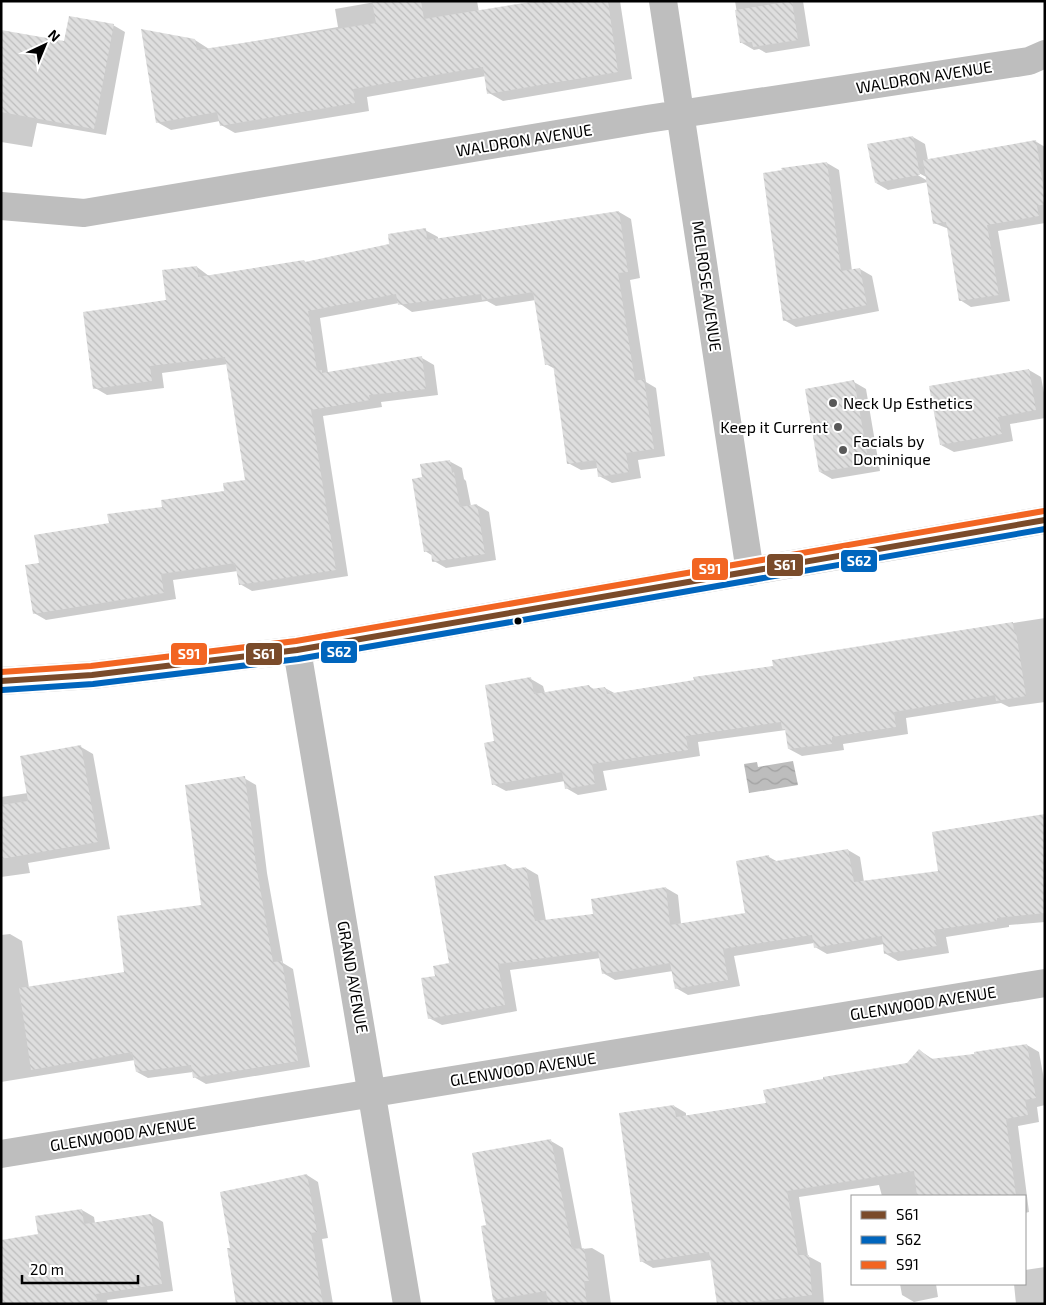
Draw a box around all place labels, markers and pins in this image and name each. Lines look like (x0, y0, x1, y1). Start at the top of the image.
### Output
place label: Neck Up Esthetics (843, 393, 973, 412)
marker: Neck Up Esthetics (827, 397, 839, 409)
place label: Keep it Current (720, 417, 828, 436)
marker: Keep it Current (832, 421, 844, 433)
place label: Facials by Dominique (853, 431, 931, 468)
marker: Facials by Dominique (837, 444, 849, 456)
unlabelled marker (513, 616, 523, 626)

